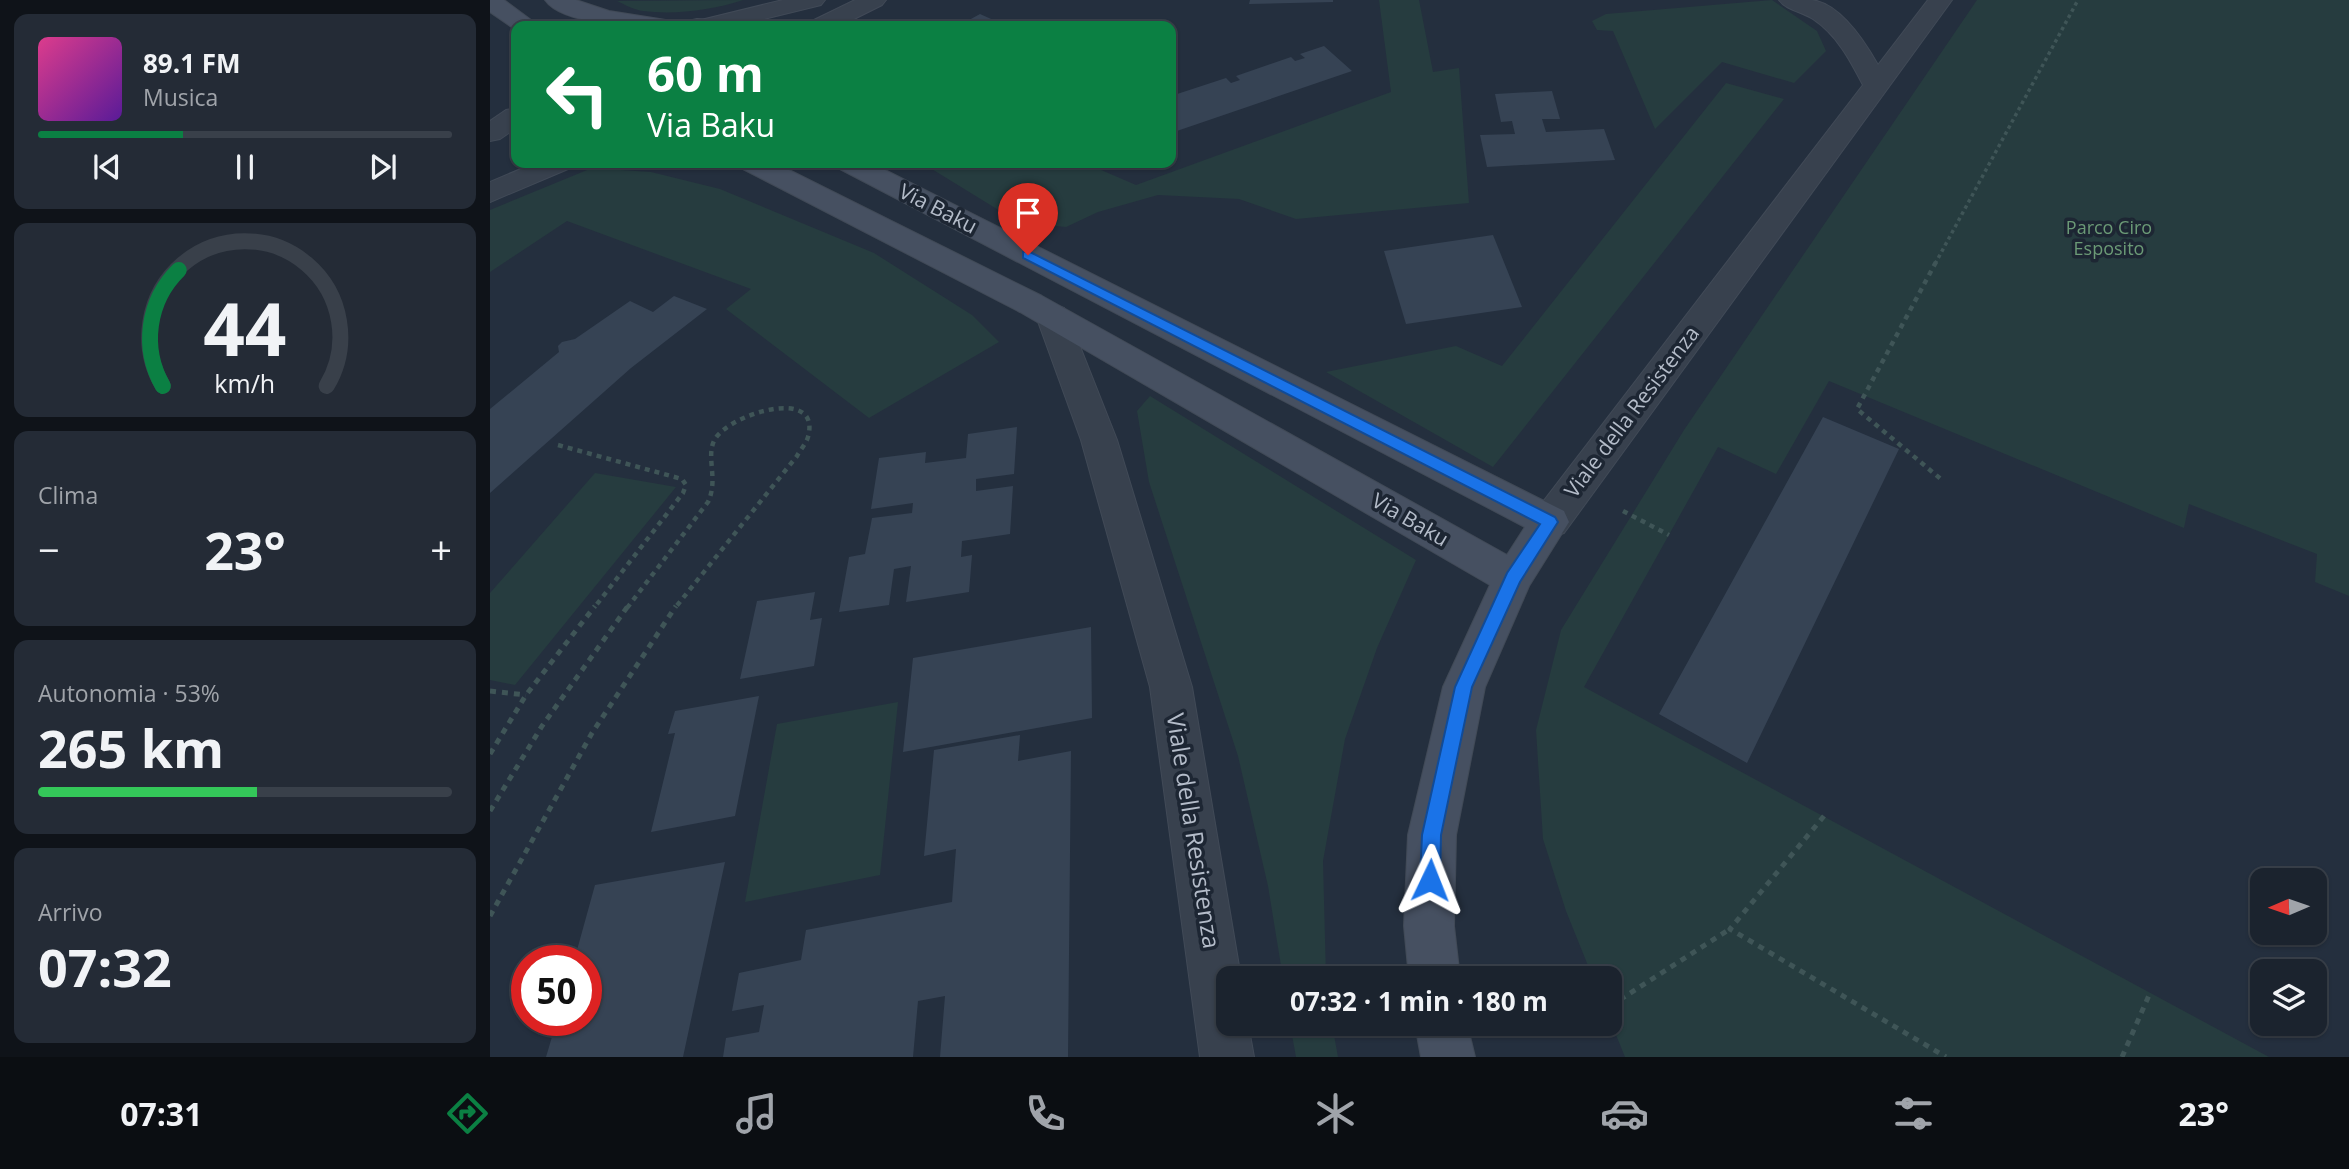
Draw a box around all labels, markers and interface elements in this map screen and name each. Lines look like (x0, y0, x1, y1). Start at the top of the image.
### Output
text: 60 m (647, 40, 764, 106)
text: 89.1 FM (143, 45, 241, 81)
icon: left (532, 49, 623, 140)
text: Musica (143, 81, 218, 113)
text: Via Baku (647, 103, 775, 146)
icon: previous (88, 148, 126, 186)
icon: pause (226, 148, 264, 186)
icon: next (364, 148, 402, 186)
street label: Via Baku (895, 177, 982, 240)
pin (998, 183, 1058, 255)
icon: arrive (1009, 194, 1047, 232)
park label: Parco Ciro Esposito (2066, 215, 2152, 260)
text: 44 (203, 278, 287, 377)
street label: Viale della Resistenza (1557, 320, 1705, 503)
text: km/h (215, 366, 275, 400)
text: Clima (38, 479, 98, 511)
street label: Via Baku (1367, 486, 1454, 552)
text: 23° (204, 514, 286, 585)
text: − (38, 523, 60, 575)
text: + (430, 523, 452, 575)
text: Autonomia · 53% (38, 677, 220, 709)
street label: Viale della Resistenza (1160, 711, 1229, 951)
text: 265 km (38, 712, 224, 783)
position arrow (1393, 843, 1467, 917)
north arrow (2250, 868, 2328, 945)
map controls (2250, 868, 2327, 1036)
text: Arrivo (38, 896, 102, 928)
text: 07:32 (38, 931, 172, 1002)
speed limit sign: 50 (511, 945, 602, 1036)
button: layers (2250, 959, 2327, 1036)
text: 07:32 · 1 min · 180 m (1290, 983, 1548, 1019)
icon: directions (443, 1089, 492, 1138)
icon: music (732, 1089, 781, 1138)
icon: phone (1021, 1089, 1070, 1138)
icon: climate (1311, 1089, 1360, 1138)
icon: car (1600, 1089, 1649, 1138)
icon: filters (1889, 1089, 1938, 1138)
text: 07:31 (120, 1092, 202, 1135)
text: 23° (2179, 1092, 2229, 1135)

